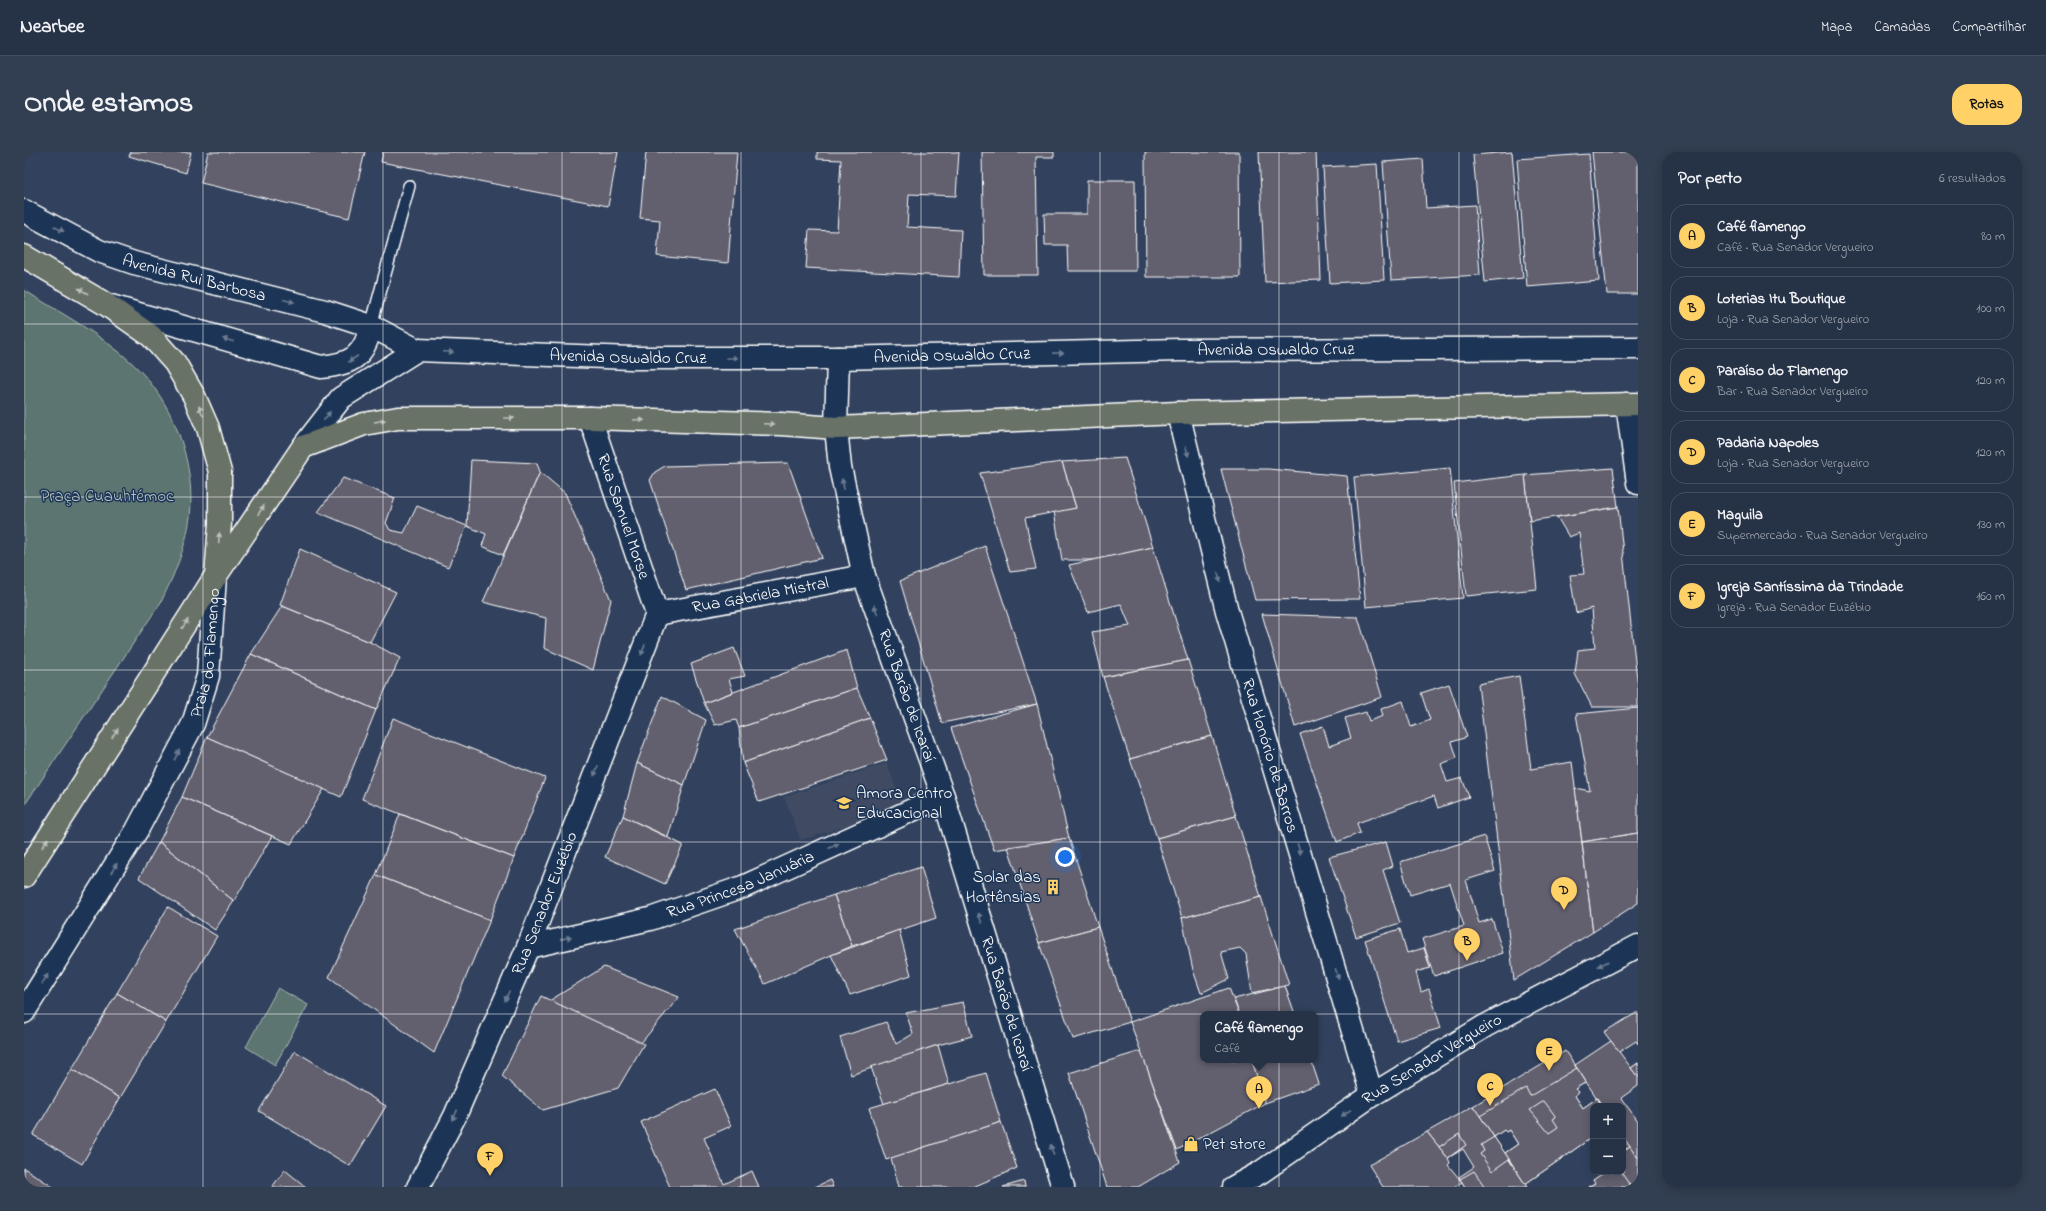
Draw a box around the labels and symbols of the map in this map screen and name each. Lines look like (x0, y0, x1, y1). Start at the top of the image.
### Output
one-way arrow (53, 226, 65, 232)
street label: Avenida Rui Barbosa (119, 247, 269, 308)
one-way arrow (77, 288, 89, 295)
one-way arrow (282, 299, 295, 305)
one-way arrow (222, 337, 234, 343)
street label: Avenida Oswaldo Cruz (1197, 337, 1355, 362)
street label: Avenida Oswaldo Cruz (873, 341, 1031, 370)
street label: Avenida Oswaldo Cruz (549, 342, 707, 371)
one-way arrow (442, 348, 454, 355)
one-way arrow (1052, 350, 1065, 356)
one-way arrow (347, 355, 358, 362)
one-way arrow (726, 355, 739, 361)
one-way arrow (198, 406, 204, 417)
one-way arrow (322, 411, 331, 422)
one-way arrow (503, 415, 516, 421)
one-way arrow (633, 417, 646, 423)
one-way arrow (374, 418, 386, 424)
one-way arrow (763, 421, 776, 427)
one-way arrow (1184, 445, 1190, 457)
street label: Rua Samuel Morse (591, 450, 657, 583)
one-way arrow (840, 478, 846, 490)
park label: Praça Cuauhtémoc (40, 484, 174, 509)
one-way arrow (257, 505, 265, 515)
one-way arrow (215, 532, 222, 544)
street label: Rua Gabriela Mistral (690, 570, 831, 620)
one-way arrow (1216, 571, 1222, 583)
street label: Praia do Flamengo (183, 587, 228, 721)
one-way arrow (873, 603, 879, 615)
one-way arrow (182, 618, 189, 630)
street label: Rua Barão de Icaraí (872, 626, 942, 766)
one-way arrow (640, 645, 646, 657)
street label: Rua Honório de Barros (1235, 675, 1305, 836)
one-way arrow (111, 728, 119, 738)
one-way arrow (174, 749, 180, 761)
one-way arrow (593, 766, 599, 778)
place label: Amora Centro Educacional (856, 781, 953, 826)
school or university icon: Amora Centro Educacional (835, 794, 853, 812)
street label: Rua Senador Euzébio (505, 828, 584, 979)
one-way arrow (41, 838, 49, 848)
one-way arrow (828, 843, 839, 849)
street label: Rua Princesa Januária (663, 844, 818, 925)
one-way arrow (1296, 844, 1302, 856)
your location (1055, 847, 1075, 867)
one-way arrow (110, 862, 117, 874)
place label: Solar das Hortênsias (966, 865, 1041, 910)
pin: D (1551, 877, 1577, 910)
building icon: Solar das Hortênsias (1044, 878, 1062, 896)
one-way arrow (977, 912, 983, 924)
pin: B (1454, 928, 1480, 961)
street label: Rua Barão de Icaraí (974, 933, 1039, 1074)
one-way arrow (560, 935, 572, 941)
one-way arrow (1598, 961, 1609, 967)
one-way arrow (1334, 968, 1340, 980)
one-way arrow (41, 973, 48, 985)
one-way arrow (504, 991, 510, 1002)
street label: Rua Senador Vergueiro (1357, 1007, 1506, 1111)
pin: E (1536, 1038, 1562, 1071)
pin: C (1477, 1073, 1503, 1106)
pin: A (1246, 1076, 1272, 1109)
one-way arrow (1341, 1109, 1351, 1117)
one-way arrow (452, 1110, 458, 1121)
place label: Pet store (1203, 1132, 1266, 1157)
shop icon: Pet store (1182, 1135, 1200, 1153)
pin: F (477, 1143, 503, 1176)
one-way arrow (1048, 1143, 1054, 1155)

